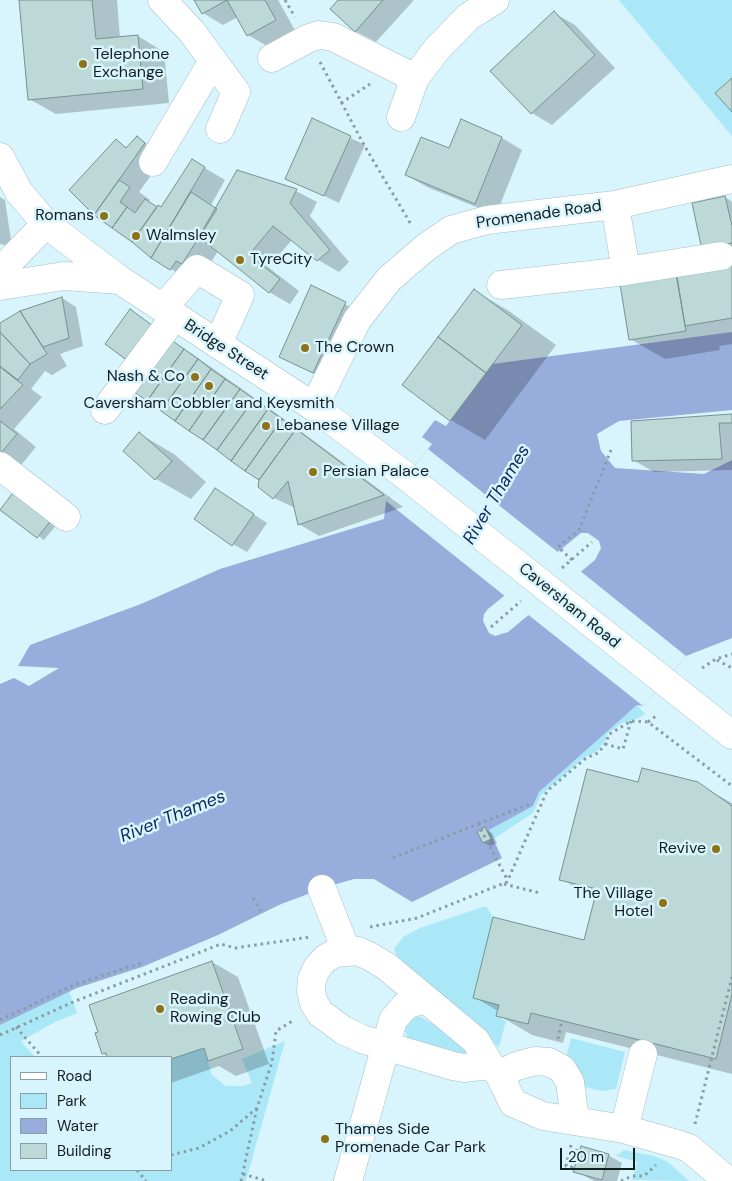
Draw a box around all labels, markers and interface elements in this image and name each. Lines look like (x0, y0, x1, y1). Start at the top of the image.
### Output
place label: Telephone Exchange (93, 45, 169, 83)
marker: Telephone Exchange (77, 58, 89, 70)
street label: Promenade Road (475, 197, 603, 233)
place label: Romans (35, 206, 94, 226)
marker: Romans (98, 210, 110, 222)
place label: Walmsley (146, 226, 216, 246)
marker: Walmsley (130, 230, 142, 242)
place label: TyreCity (250, 250, 312, 270)
marker: TyreCity (234, 254, 246, 266)
street label: Bridge Street (180, 316, 272, 384)
place label: The Crown (315, 338, 394, 358)
marker: The Crown (299, 342, 311, 354)
place label: Nash & Co (107, 367, 185, 387)
marker: Nash & Co (189, 371, 201, 383)
marker: Caversham Cobbler and Keysmith (203, 380, 215, 392)
place label: Caversham Cobbler and Keysmith (84, 394, 334, 414)
place label: Lebanese Village (276, 416, 400, 436)
marker: Lebanese Village (260, 420, 272, 432)
water label: River Thames (459, 441, 535, 549)
place label: Persian Palace (323, 462, 429, 482)
marker: Persian Palace (307, 466, 319, 478)
street label: Caversham Road (515, 559, 623, 653)
water label: River Thames (117, 786, 229, 848)
place label: Revive (659, 839, 706, 859)
marker: Revive (710, 843, 722, 855)
place label: The Village Hotel (573, 884, 653, 922)
marker: The Village Hotel (657, 897, 669, 909)
place label: Reading Rowing Club (170, 990, 261, 1028)
marker: Reading Rowing Club (154, 1003, 166, 1015)
legend (10, 1056, 172, 1171)
text: Road (57, 1066, 92, 1086)
text: Park (57, 1091, 87, 1111)
text: Water (57, 1116, 98, 1136)
place label: Thames Side Promenade Car Park (335, 1120, 486, 1158)
marker: Thames Side Promenade Car Park (319, 1133, 331, 1145)
scale bar (562, 1138, 637, 1170)
text: Building (57, 1141, 112, 1161)
text: 20 m (568, 1147, 604, 1167)

